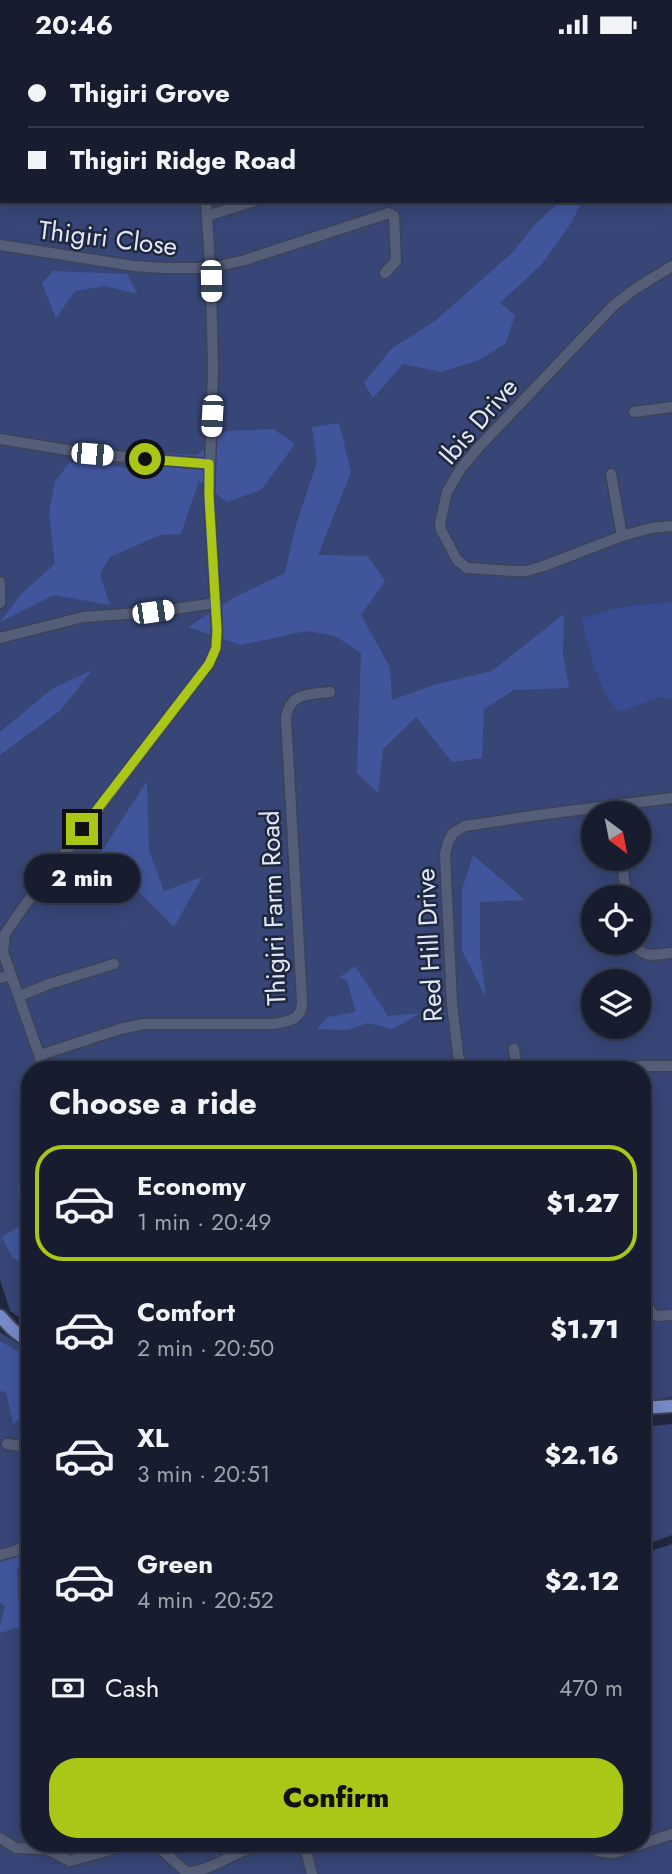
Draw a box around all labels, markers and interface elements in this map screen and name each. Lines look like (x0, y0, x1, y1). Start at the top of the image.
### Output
text: 20:46 (35, 6, 113, 44)
text: Thigiri Grove (70, 74, 230, 112)
text: Thigiri Ridge Road (70, 141, 296, 179)
street label: Thigiri Close (36, 211, 180, 265)
car (201, 260, 222, 302)
street label: Ibis Drive (430, 369, 526, 473)
car (201, 394, 224, 438)
car (71, 442, 114, 466)
route start (129, 443, 161, 475)
car (131, 599, 176, 625)
north arrow (581, 801, 651, 871)
map controls (581, 801, 651, 1039)
street label: Thigiri Farm Road (251, 810, 295, 1006)
route end (66, 813, 98, 845)
callout: 2 min (24, 853, 140, 903)
text: 2 min (51, 861, 113, 895)
street label: Red Hill Drive (406, 867, 452, 1023)
button: locate (581, 885, 651, 955)
button: layers (581, 969, 651, 1039)
text: Choose a ride (49, 1080, 257, 1126)
text: Economy (137, 1167, 246, 1205)
icon: car (53, 1172, 116, 1235)
text: $1.27 (546, 1184, 619, 1222)
text: 1 min · 20:49 (137, 1205, 271, 1239)
text: Comfort (137, 1293, 235, 1331)
icon: car (53, 1298, 116, 1361)
text: $1.71 (550, 1310, 619, 1348)
text: 2 min · 20:50 (137, 1331, 274, 1365)
text: XL (137, 1419, 169, 1457)
icon: car (53, 1424, 116, 1487)
text: $2.16 (544, 1436, 619, 1474)
text: 3 min · 20:51 (137, 1457, 270, 1491)
text: Green (137, 1545, 213, 1583)
icon: car (53, 1550, 116, 1613)
text: $2.12 (545, 1562, 619, 1600)
text: 4 min · 20:52 (137, 1583, 274, 1617)
icon: cash (49, 1669, 87, 1707)
text: Cash (105, 1669, 159, 1707)
text: 470 m (559, 1671, 623, 1705)
button: Confirm (49, 1758, 623, 1838)

